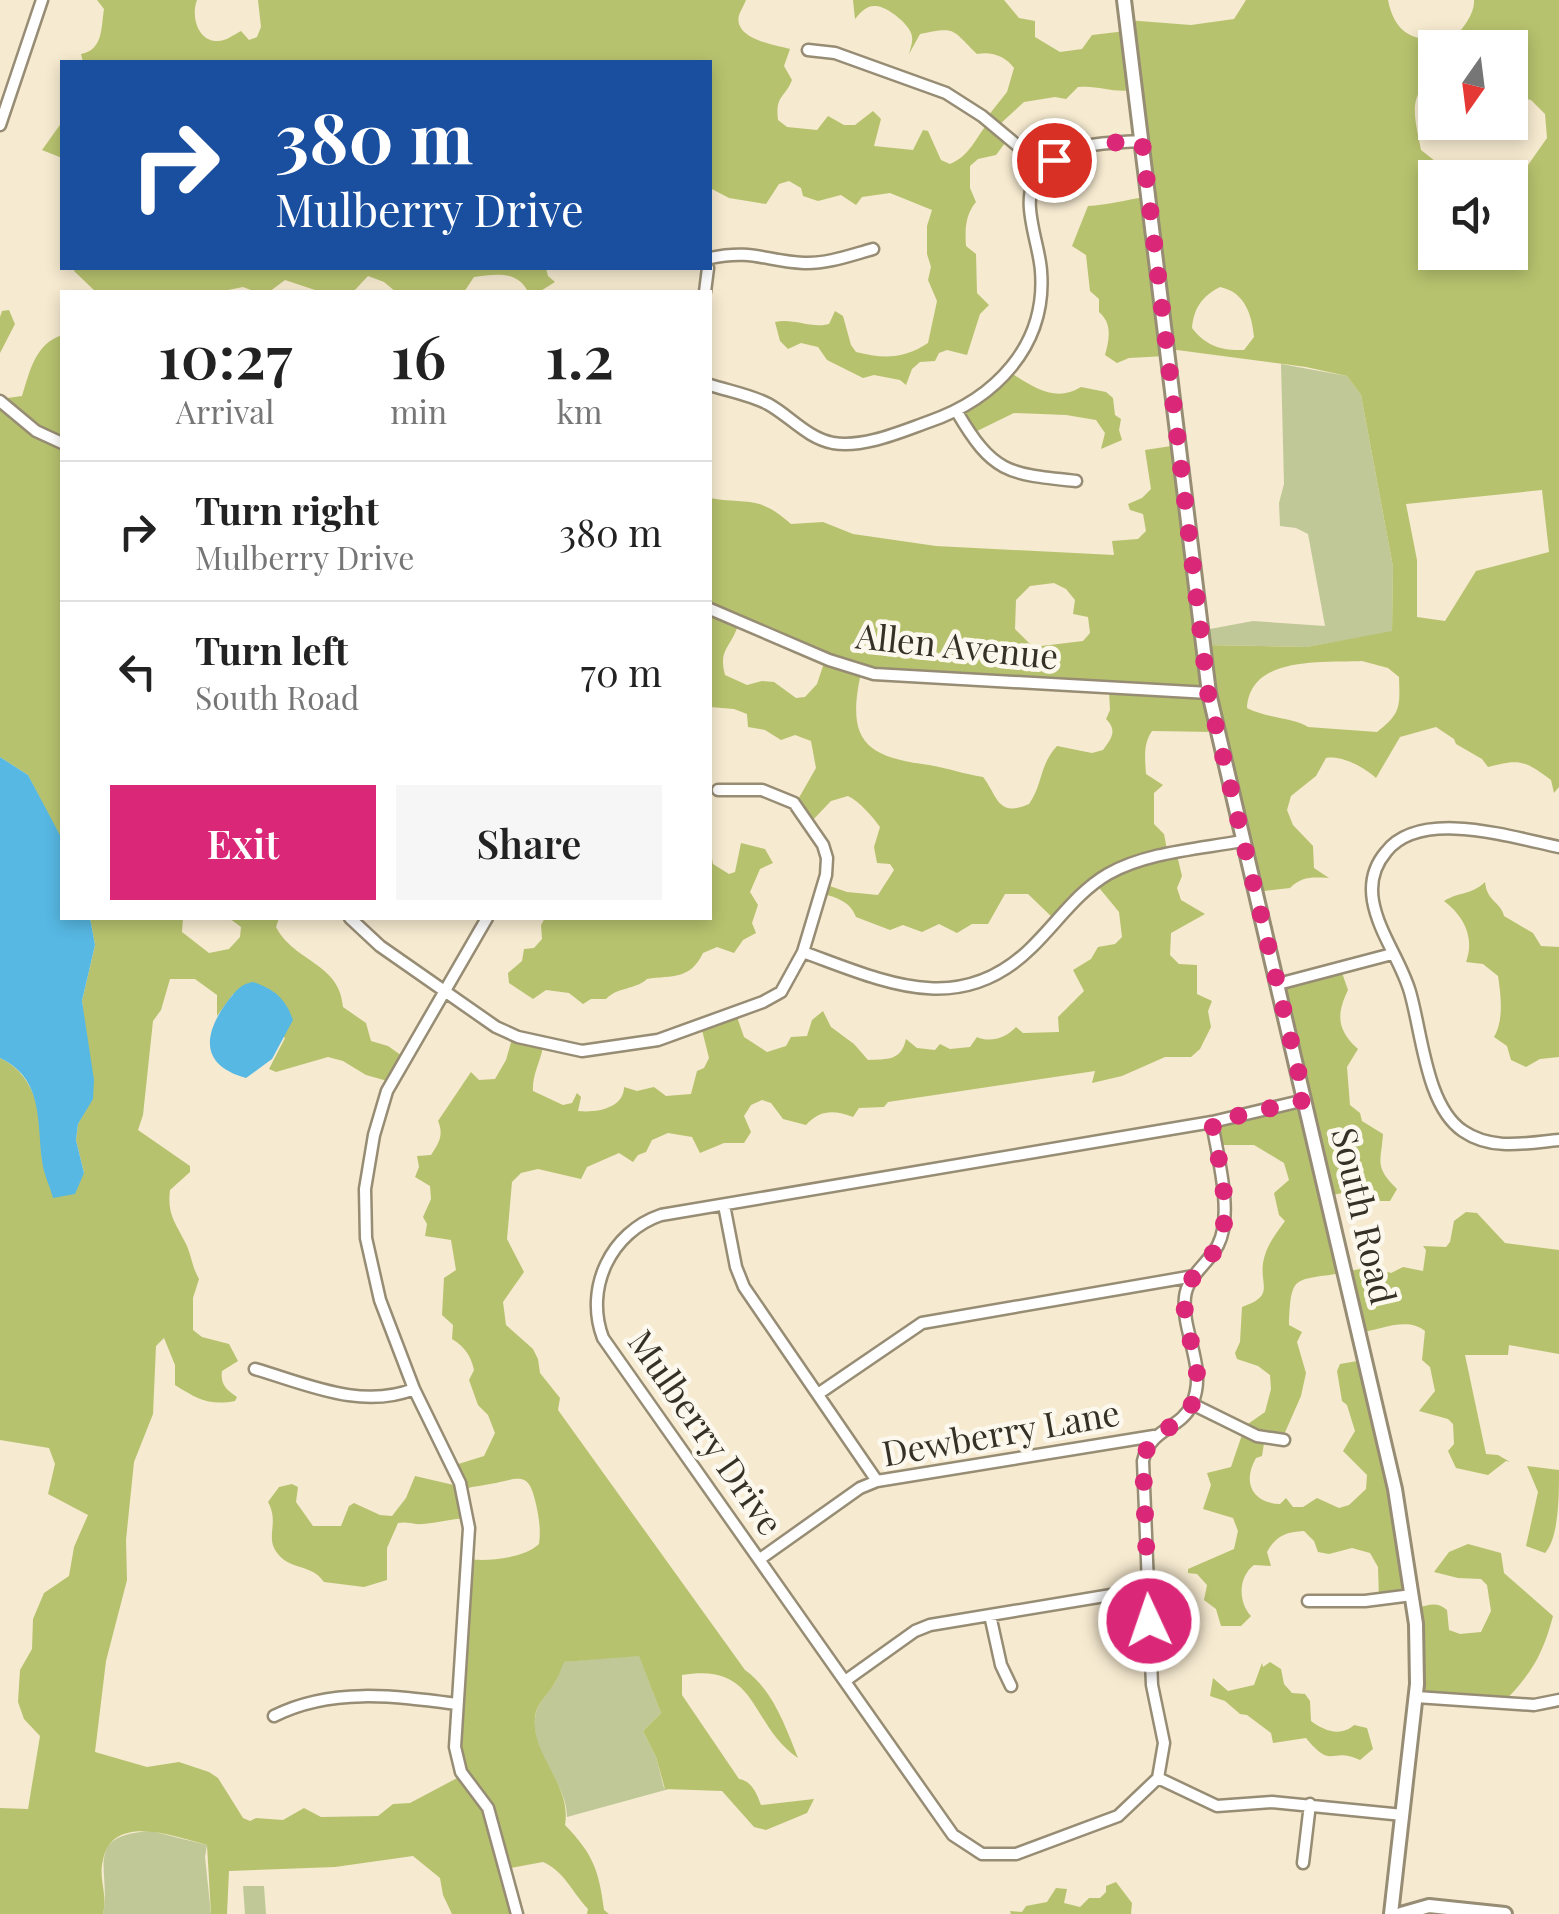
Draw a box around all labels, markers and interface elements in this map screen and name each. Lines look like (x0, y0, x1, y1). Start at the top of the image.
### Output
north arrow (1418, 30, 1528, 140)
map controls (1418, 30, 1528, 270)
text: 380 m (275, 88, 473, 182)
icon: right (110, 100, 240, 230)
pin (1012, 118, 1097, 203)
icon: arrive (1027, 133, 1082, 188)
button: sound (1418, 160, 1528, 270)
text: Mulberry Drive (275, 178, 584, 238)
text: 10:27 (158, 314, 292, 394)
text: 16 (391, 314, 446, 394)
text: 1.2 (545, 314, 614, 394)
text: Arrival (176, 389, 274, 432)
text: min (390, 389, 447, 432)
text: km (557, 389, 603, 432)
text: Turn right (195, 484, 379, 535)
icon: right (110, 504, 165, 559)
text: 380 m (559, 506, 662, 557)
text: Mulberry Drive (195, 535, 415, 578)
street label: Allen Avenue (853, 610, 1061, 679)
text: Turn left (195, 624, 348, 675)
icon: left (110, 644, 165, 699)
text: 70 m (581, 646, 662, 697)
text: South Road (195, 675, 359, 718)
button: Exit (110, 785, 376, 900)
button: Share (396, 785, 662, 900)
street label: South Road (1322, 1123, 1409, 1308)
street label: Mulberry Drive (619, 1320, 795, 1543)
street label: Dewberry Lane (878, 1388, 1123, 1476)
position arrow (1097, 1569, 1201, 1673)

